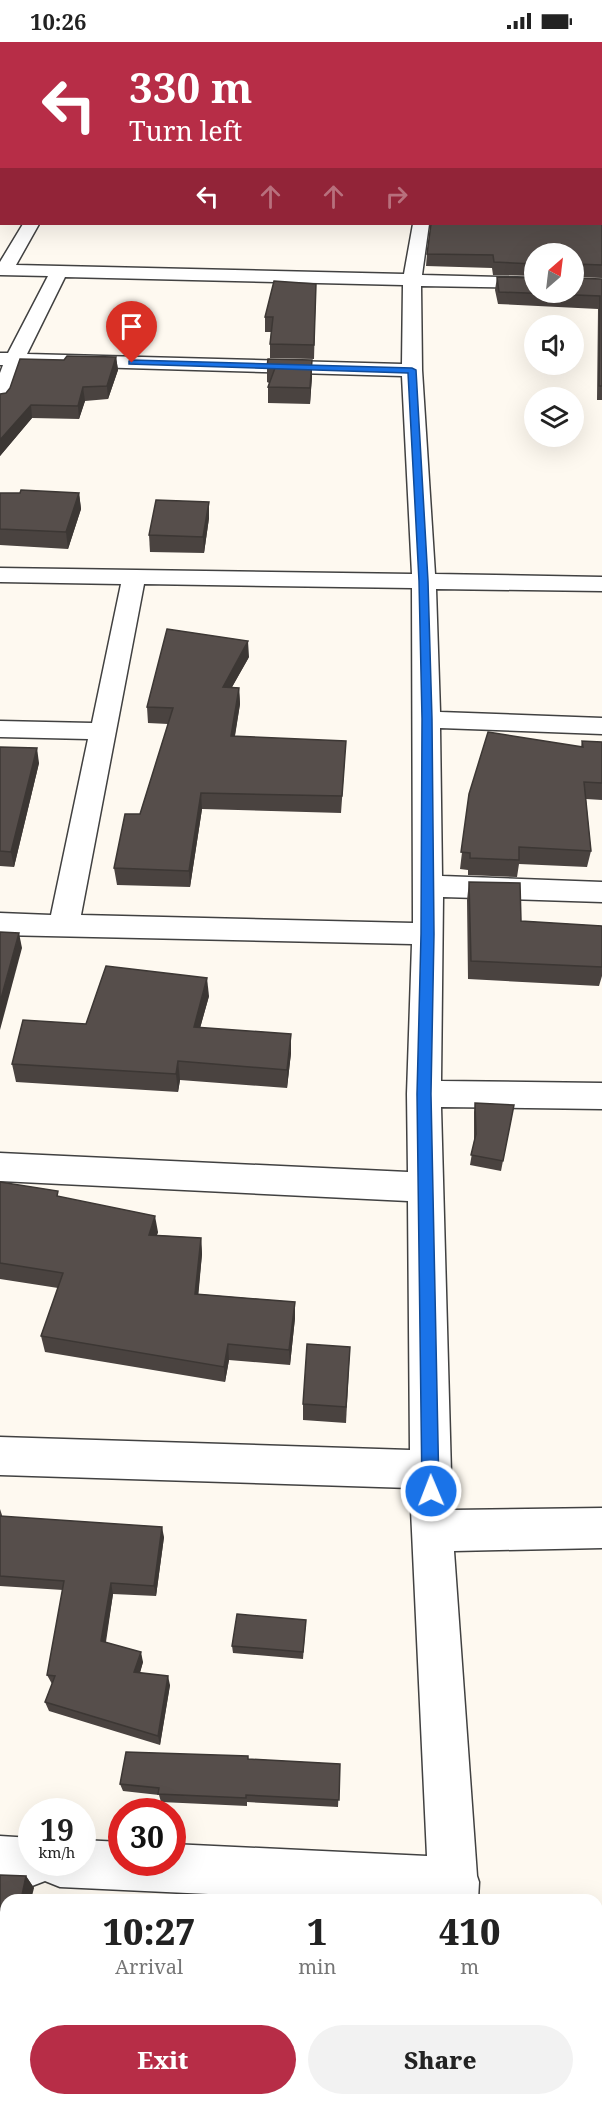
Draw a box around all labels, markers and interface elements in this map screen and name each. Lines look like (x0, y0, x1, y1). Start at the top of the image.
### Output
text: 10:26 (30, 6, 86, 36)
text: 330 m (129, 58, 253, 115)
icon: left (30, 66, 108, 144)
text: Turn left (129, 112, 242, 149)
icon: left (191, 180, 224, 213)
icon: ahead (254, 180, 287, 213)
icon: ahead (317, 180, 350, 213)
icon: right (380, 180, 413, 213)
north arrow (524, 243, 584, 303)
map controls (524, 243, 584, 447)
pin (106, 301, 157, 363)
icon: arrive (115, 310, 148, 343)
button: sound (524, 315, 584, 375)
button: layers (524, 387, 584, 447)
position arrow (399, 1459, 463, 1523)
speed limit sign: 30 (108, 1798, 186, 1876)
text: 19 (40, 1809, 74, 1850)
text: km/h (39, 1842, 75, 1862)
text: 10:27 (103, 1907, 196, 1956)
text: 1 (307, 1907, 328, 1956)
text: 410 (439, 1907, 500, 1956)
text: Arrival (115, 1953, 183, 1980)
text: min (298, 1953, 336, 1980)
text: m (460, 1953, 479, 1980)
button: Exit (30, 2025, 296, 2094)
button: Share (308, 2025, 573, 2094)

